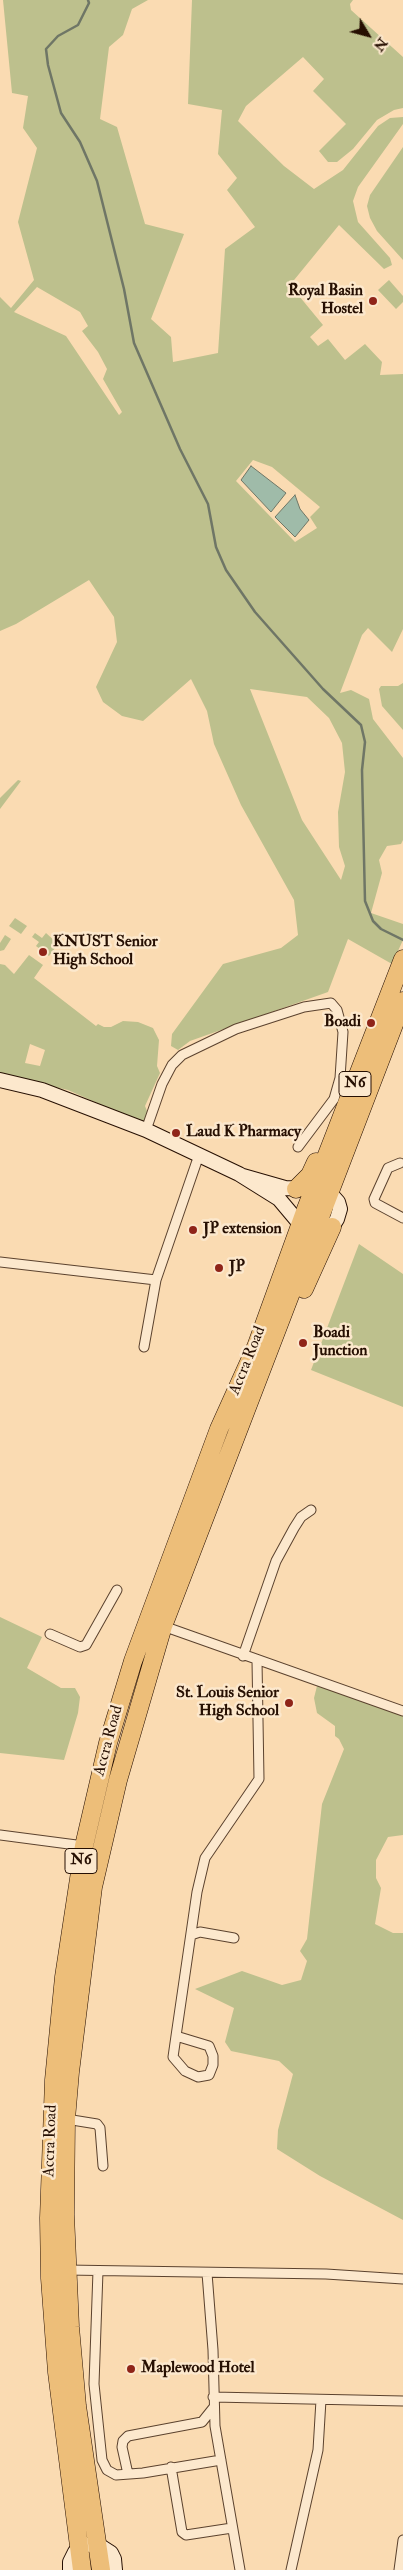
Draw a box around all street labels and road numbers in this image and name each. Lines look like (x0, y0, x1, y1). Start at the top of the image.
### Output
road number: N6 (339, 1072, 371, 1096)
street label: Accra Road (226, 1324, 270, 1398)
street label: Accra Road (90, 1704, 128, 1778)
road number: N6 (65, 1848, 97, 1874)
street label: Accra Road (40, 2104, 62, 2178)

